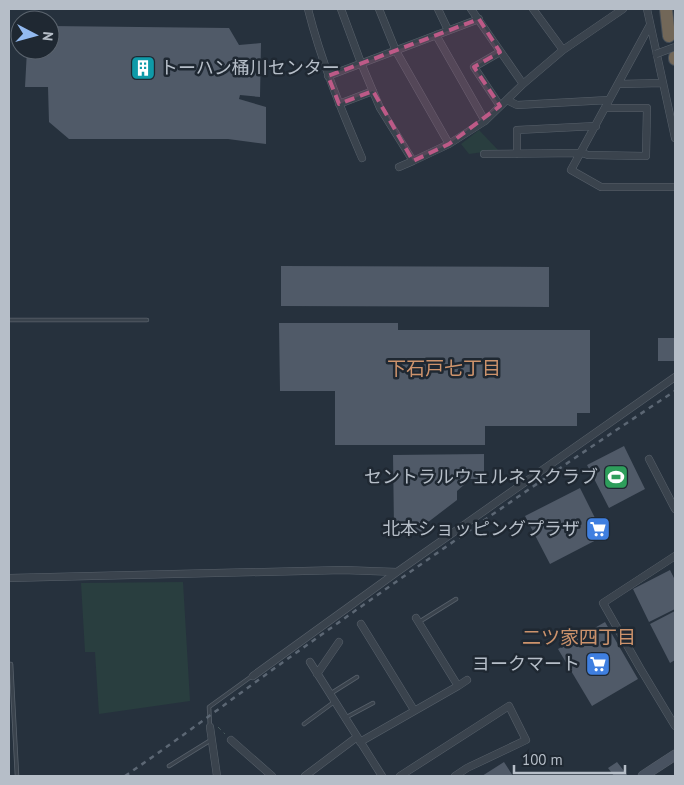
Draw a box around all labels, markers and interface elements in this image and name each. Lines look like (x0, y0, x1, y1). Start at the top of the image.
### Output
north arrow (10, 10, 60, 60)
text: N (38, 31, 57, 42)
building icon: トーハン桶川センター (130, 55, 156, 81)
place label: トーハン桶川センター (160, 56, 340, 79)
district label: 下石戸七丁目 (387, 356, 501, 380)
sports icon: セントラルウェルネスクラブ (603, 464, 629, 490)
place label: セントラルウェルネスクラブ (364, 465, 598, 488)
supermarket icon: 北本ショッピングプラザ (585, 516, 611, 542)
place label: 北本ショッピングプラザ (382, 517, 580, 540)
district label: 二ツ家四丁目 (522, 625, 636, 649)
supermarket icon: ヨークマート (585, 651, 611, 677)
place label: ヨークマート (472, 652, 580, 675)
scale bar (514, 742, 625, 774)
text: 100 m (522, 750, 563, 769)

